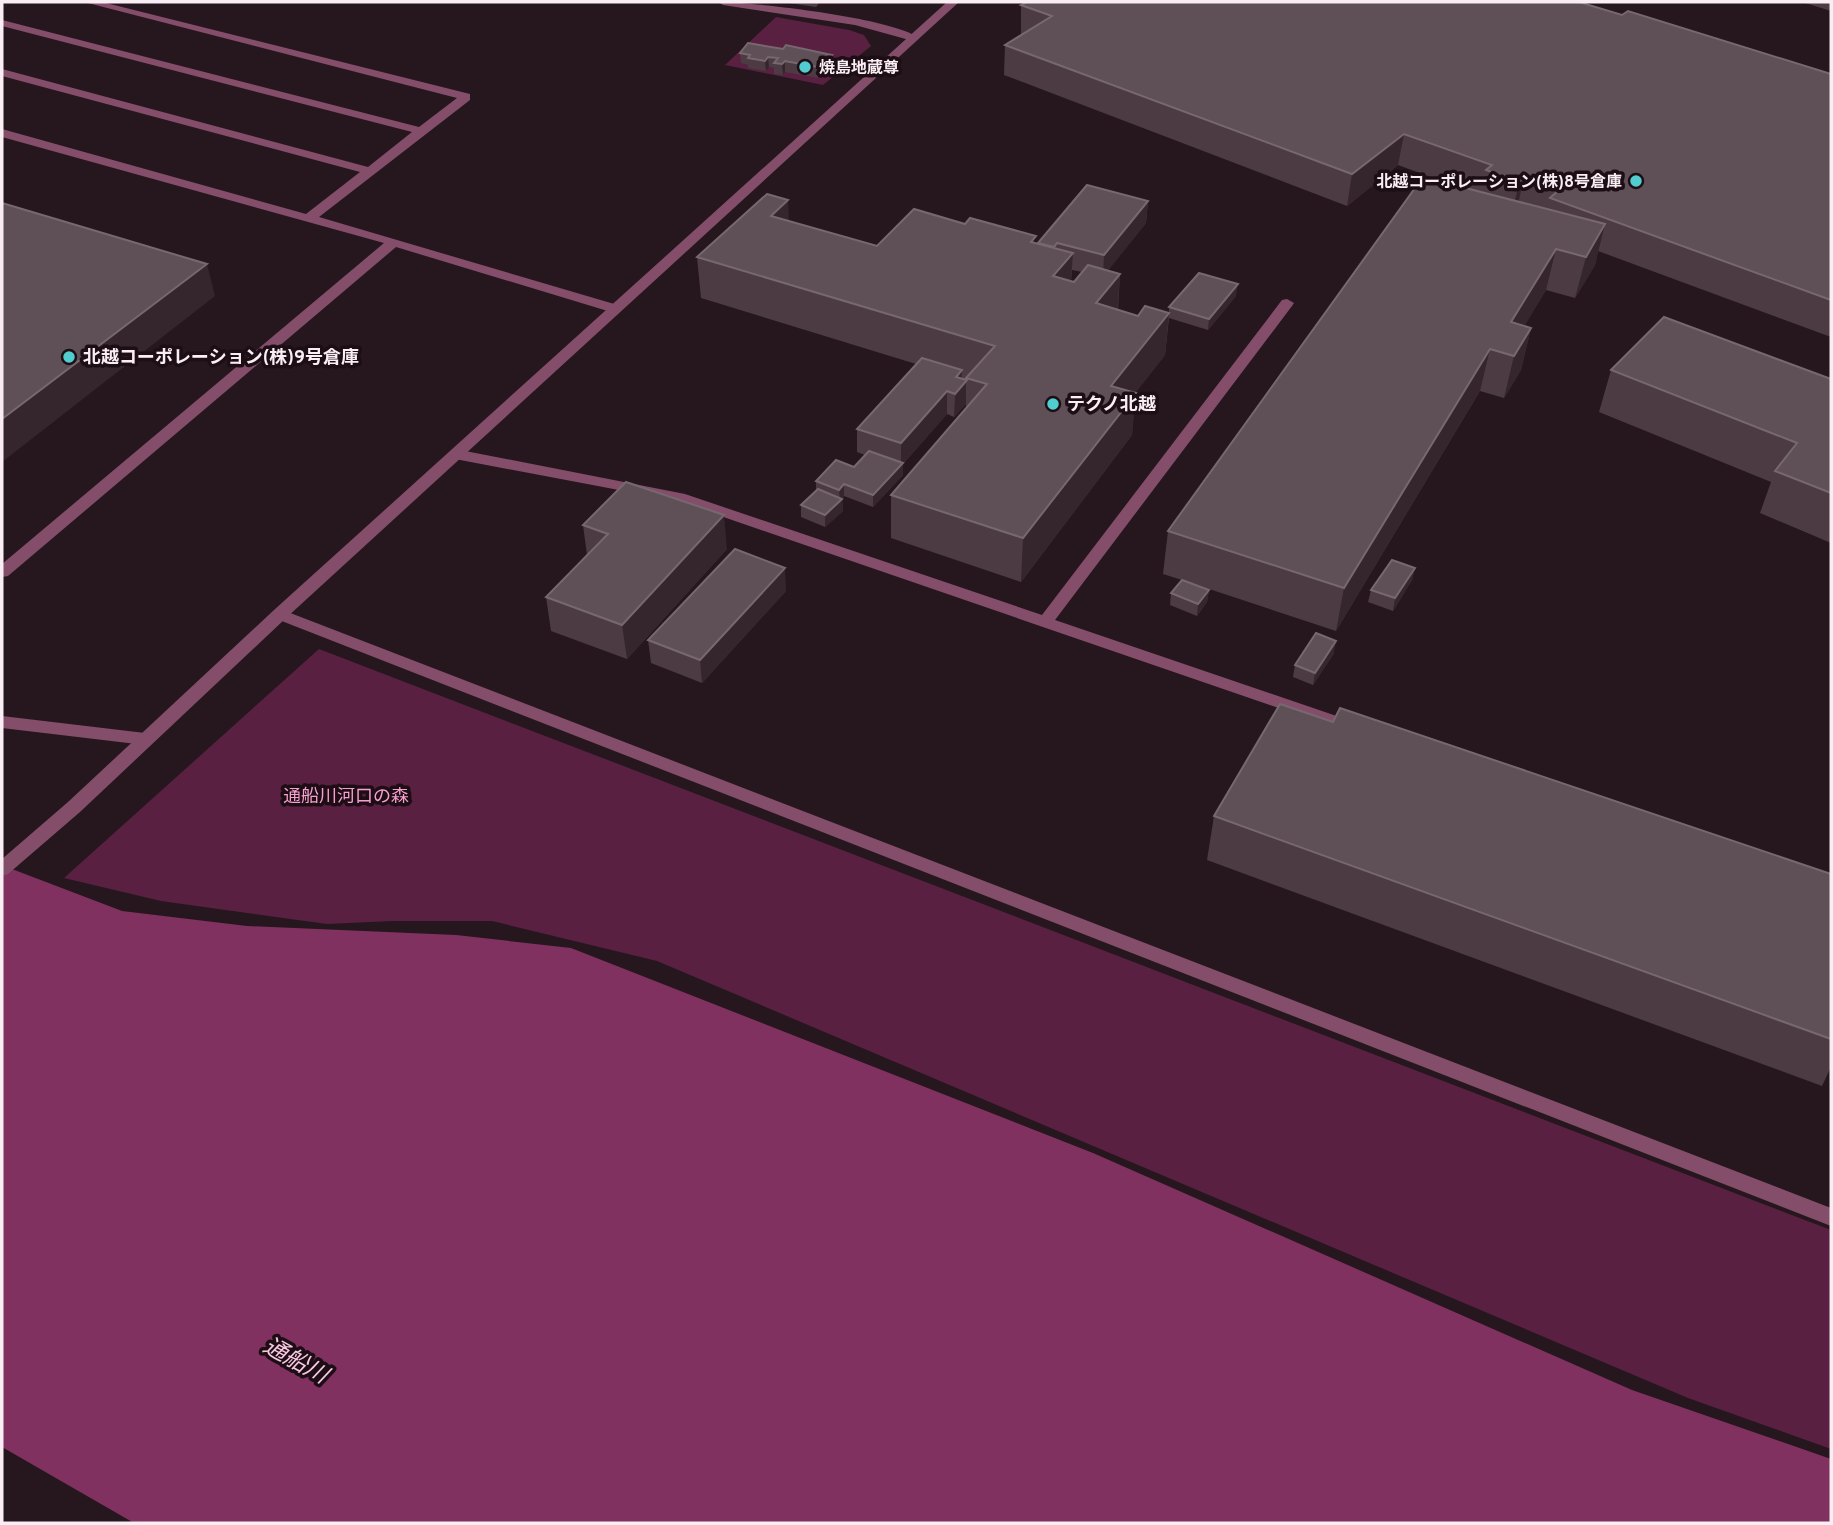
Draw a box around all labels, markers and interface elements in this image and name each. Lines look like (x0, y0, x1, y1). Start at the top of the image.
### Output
marker: 焼島地蔵尊 (797, 59, 813, 75)
place label: 焼島地蔵尊 (819, 59, 899, 79)
place label: 北越コーポレーション(株)8号倉庫 (1376, 172, 1622, 193)
marker: 北越コーポレーション(株)8号倉庫 (1628, 173, 1644, 189)
place label: 北越コーポレーション(株)9号倉庫 (83, 347, 359, 370)
marker: 北越コーポレーション(株)9号倉庫 (61, 349, 77, 365)
place label: テクノ北越 (1067, 394, 1156, 417)
marker: テクノ北越 (1045, 396, 1061, 412)
park label: 通船川河口の森 (283, 786, 409, 809)
water label: 通船川 (258, 1333, 335, 1393)

